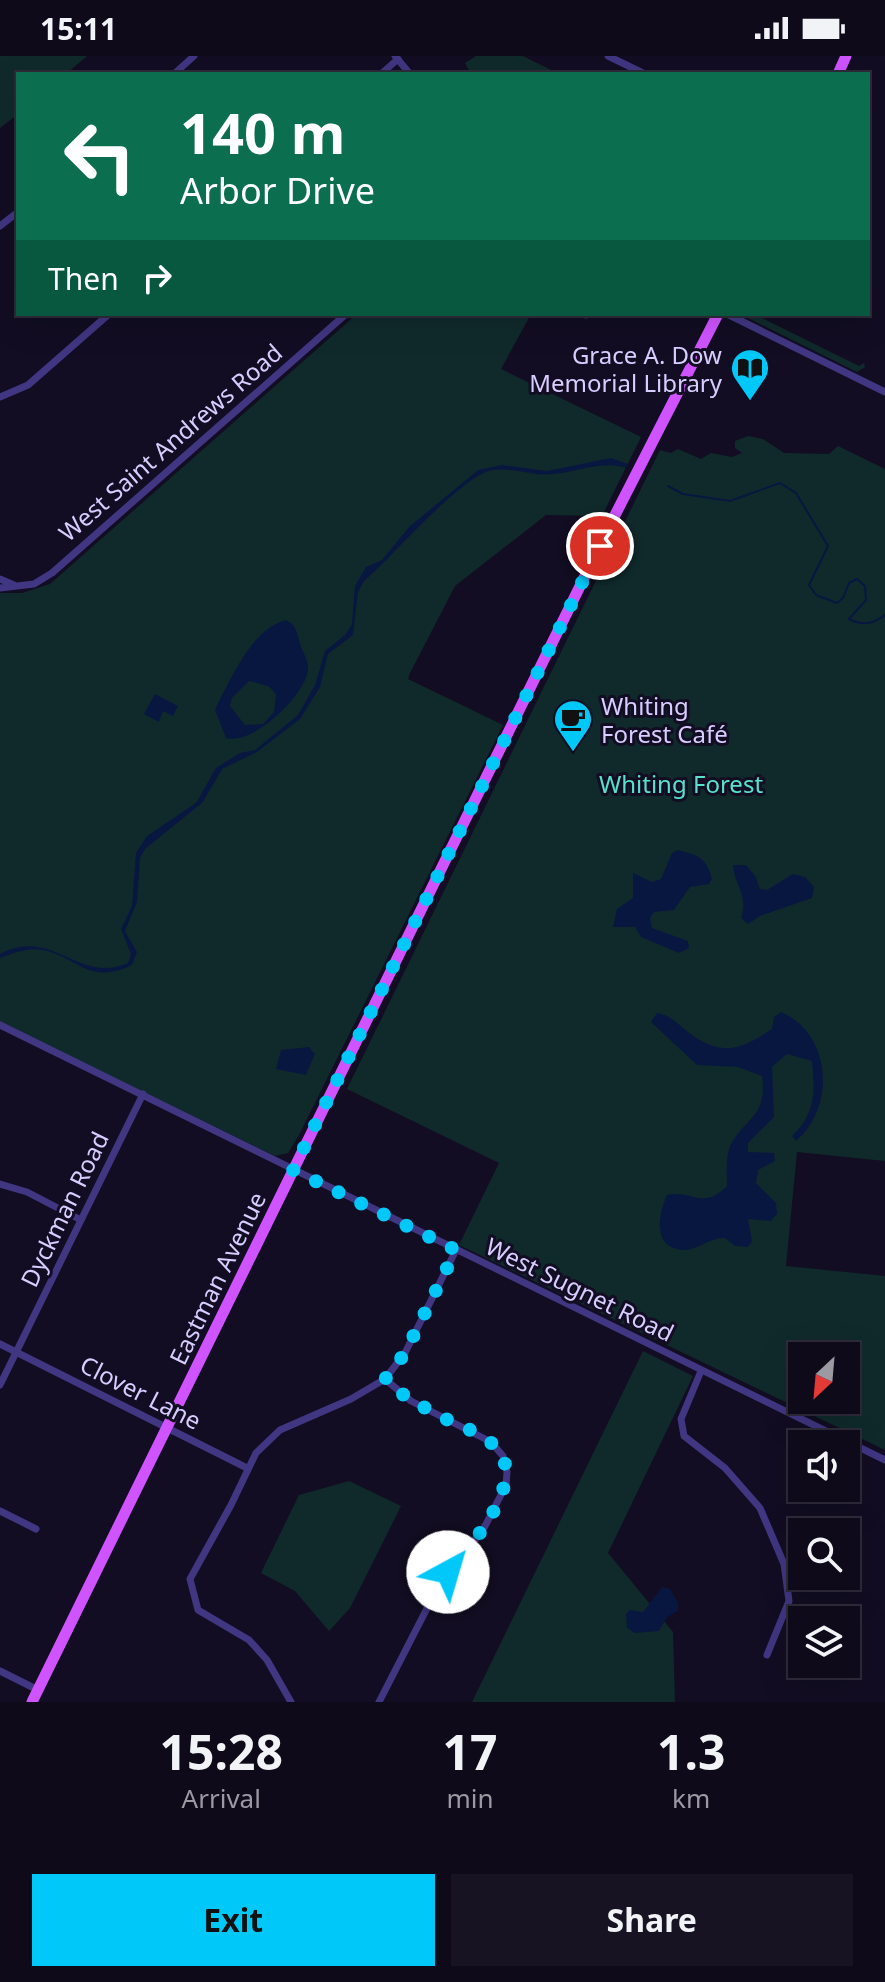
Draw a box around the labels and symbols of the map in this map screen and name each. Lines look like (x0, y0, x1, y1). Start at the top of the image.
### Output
street label: West Saint Andrews Road (51, 336, 289, 548)
place label: Grace A. Dow Memorial Library (529, 338, 723, 399)
library icon: Grace A. Dow Memorial Library (729, 347, 771, 402)
pin (566, 512, 634, 580)
place label: Whiting Forest Café (601, 689, 728, 750)
cafe icon: Whiting Forest Café (552, 698, 594, 753)
park label: Whiting Forest (599, 767, 763, 800)
street label: Dyckman Road (12, 1126, 116, 1292)
street label: Eastman Avenue (161, 1186, 273, 1370)
street label: West Sugnet Road (480, 1229, 680, 1349)
north arrow (788, 1342, 860, 1414)
street label: Clover Lane (75, 1347, 207, 1437)
position arrow (406, 1530, 490, 1614)

